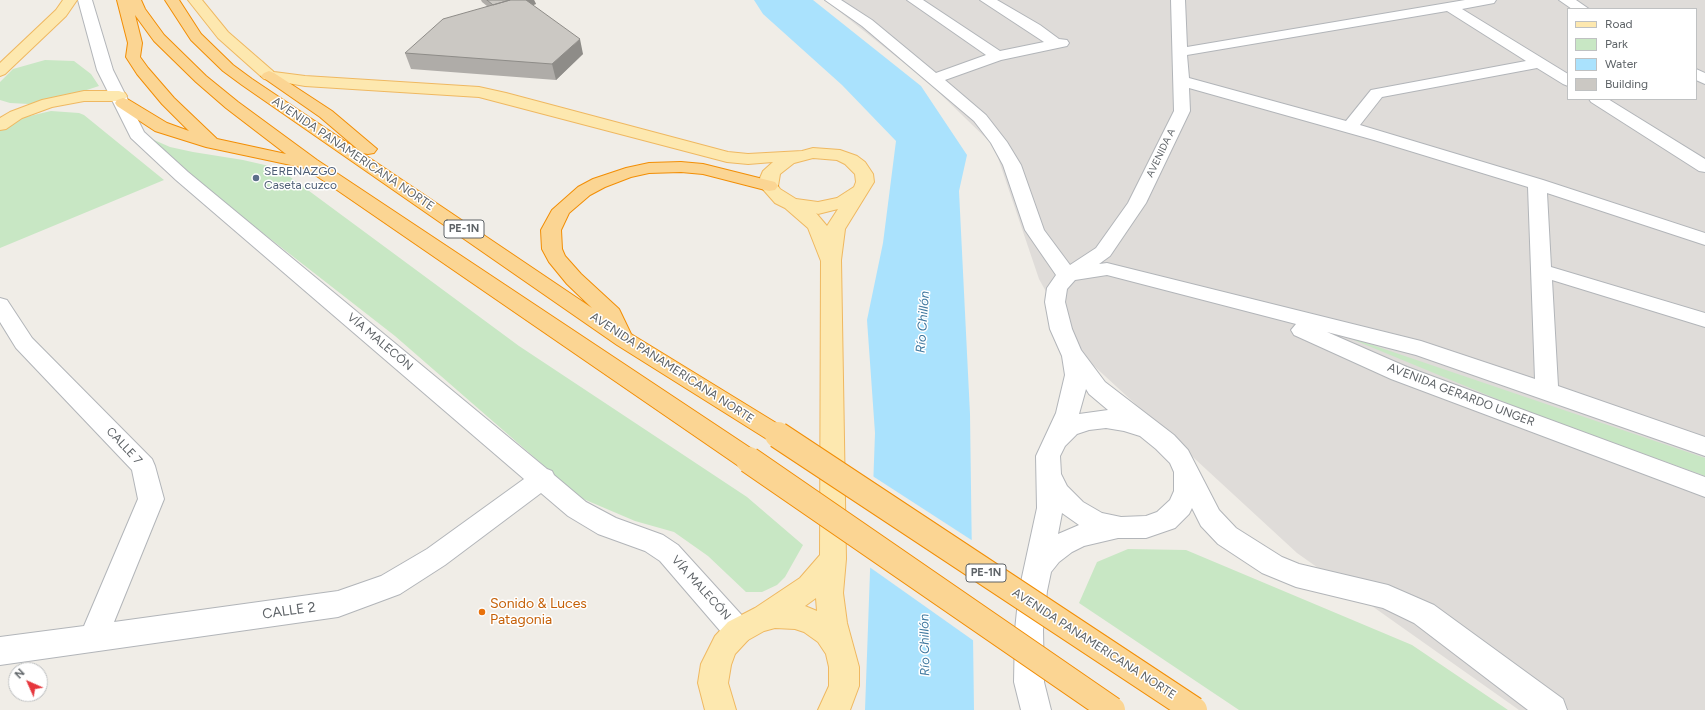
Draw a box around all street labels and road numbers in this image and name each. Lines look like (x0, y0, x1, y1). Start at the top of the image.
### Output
street label: AVENIDA PANAMERICANA NORTE (269, 94, 437, 214)
street label: AVENIDA A (1144, 127, 1178, 179)
road number: PE-1N (444, 220, 484, 238)
street label: VÍA MALECÓN (344, 310, 416, 374)
street label: AVENIDA PANAMERICANA NORTE (587, 310, 757, 426)
street label: AVENIDA GERARDO UNGER (1385, 360, 1537, 430)
street label: CALLE 7 (103, 424, 145, 468)
street label: VÍA MALECÓN (668, 553, 734, 623)
road number: PE-1N (966, 564, 1006, 582)
street label: AVENIDA PANAMERICANA NORTE (1009, 586, 1179, 702)
street label: CALLE 2 (261, 599, 317, 623)

